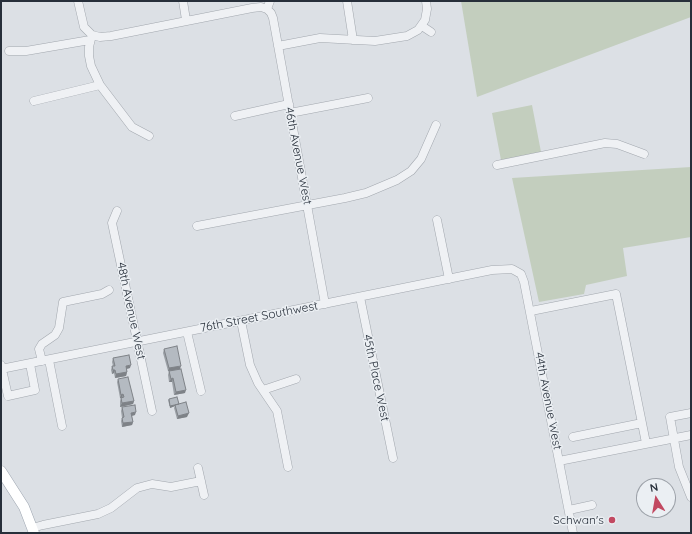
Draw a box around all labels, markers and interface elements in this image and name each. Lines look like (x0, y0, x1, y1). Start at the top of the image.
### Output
street label: 46th Avenue West (281, 106, 315, 206)
street label: 48th Avenue West (114, 261, 148, 361)
street label: 76th Street Southwest (199, 299, 319, 335)
street label: 45th Place West (360, 333, 392, 423)
street label: 44th Avenue West (531, 351, 565, 451)
north arrow (636, 478, 676, 518)
text: N (649, 480, 659, 495)
place label: Schwan's (553, 513, 604, 527)
marker: Schwan's (607, 515, 617, 525)

